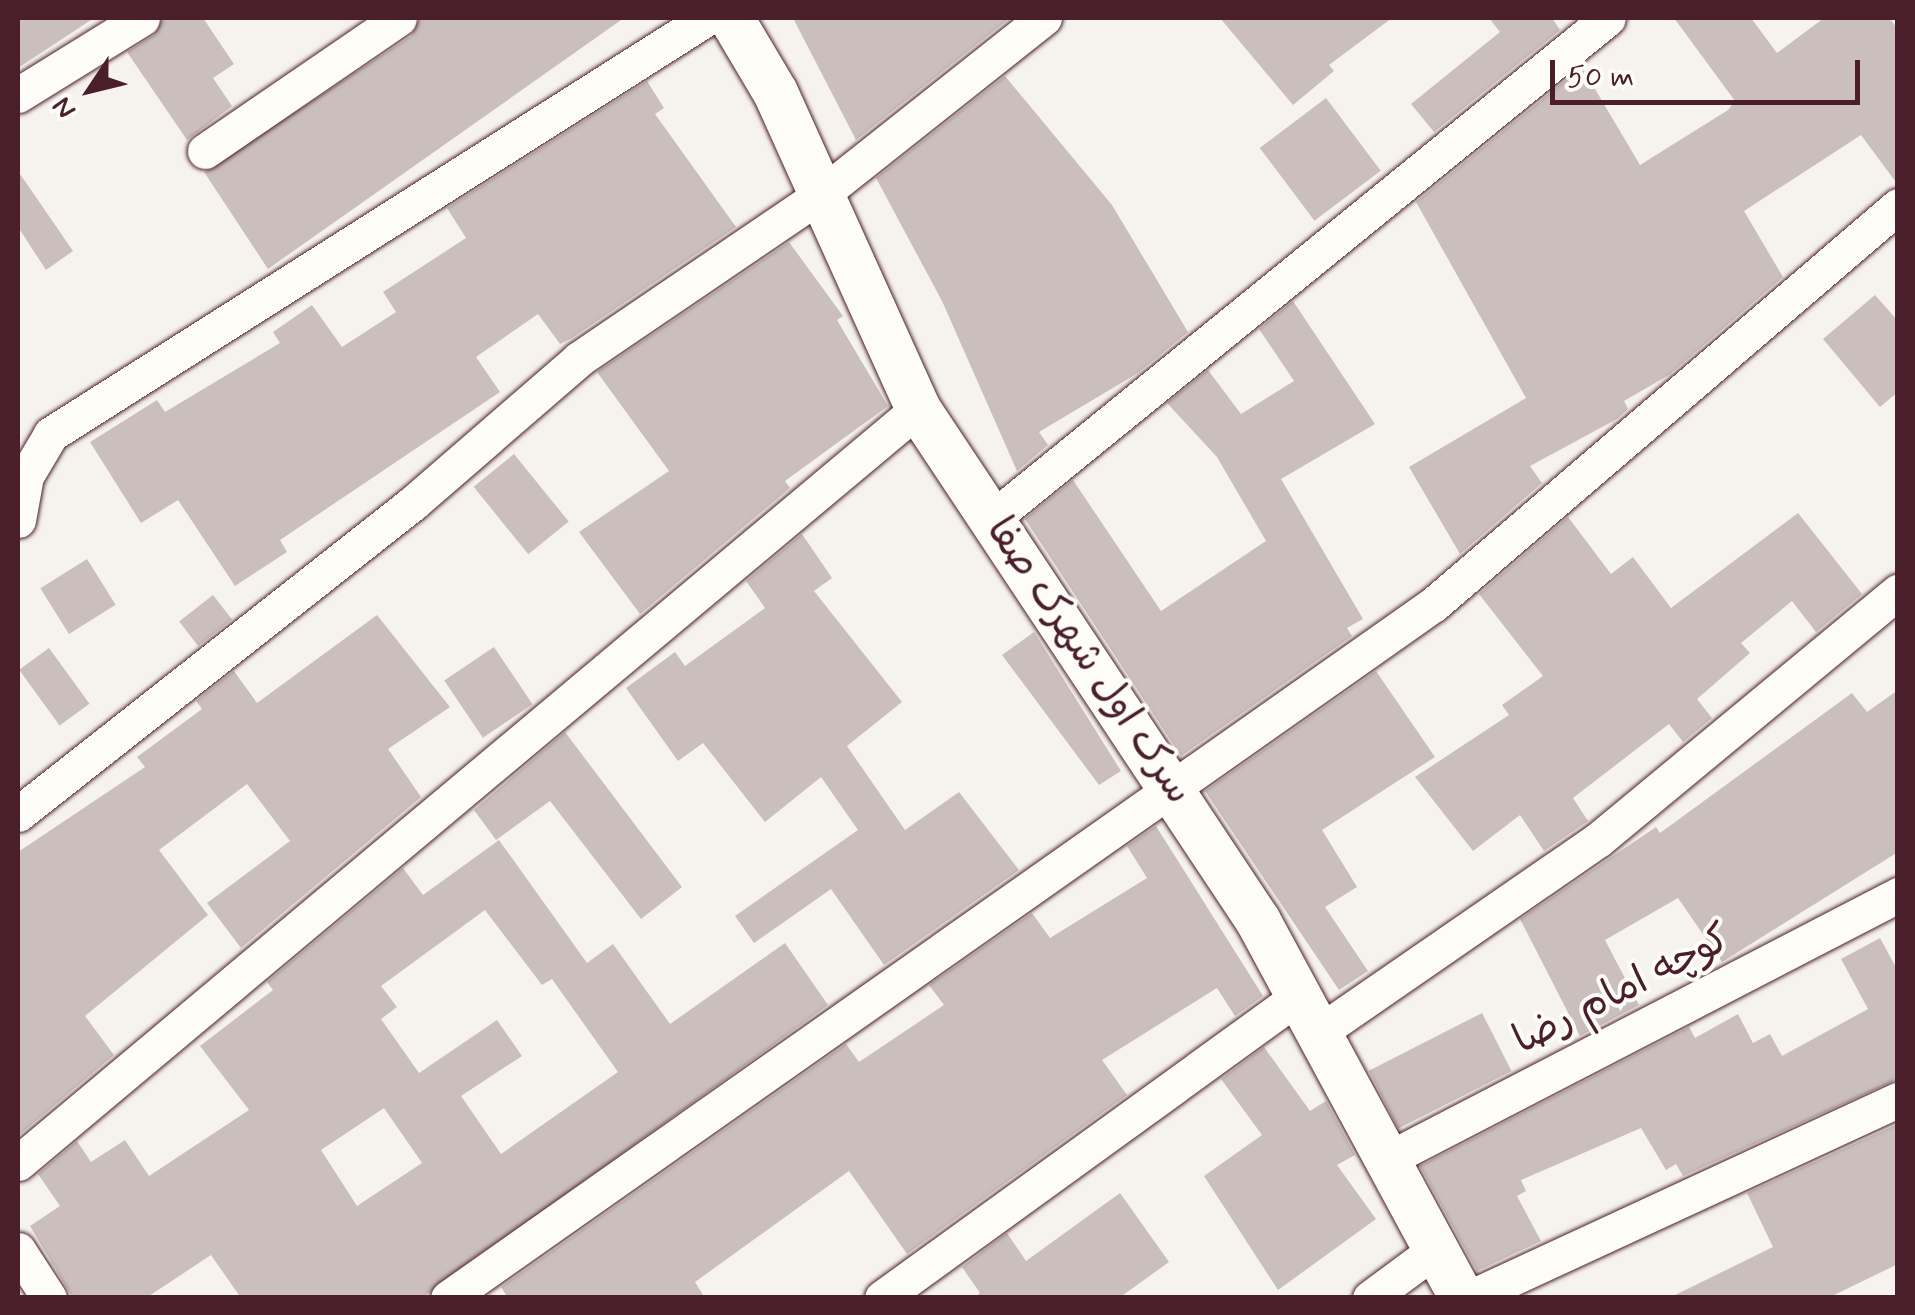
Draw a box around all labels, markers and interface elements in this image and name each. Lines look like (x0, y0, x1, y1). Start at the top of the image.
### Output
north arrow (40, 40, 140, 140)
scale bar (1555, 40, 1865, 102)
text: 50 m (1567, 58, 1634, 97)
text: N (45, 89, 86, 126)
street label: سرک اول شهرک صفا (975, 509, 1203, 813)
street label: کوچه امام رضا (1506, 915, 1738, 1065)

